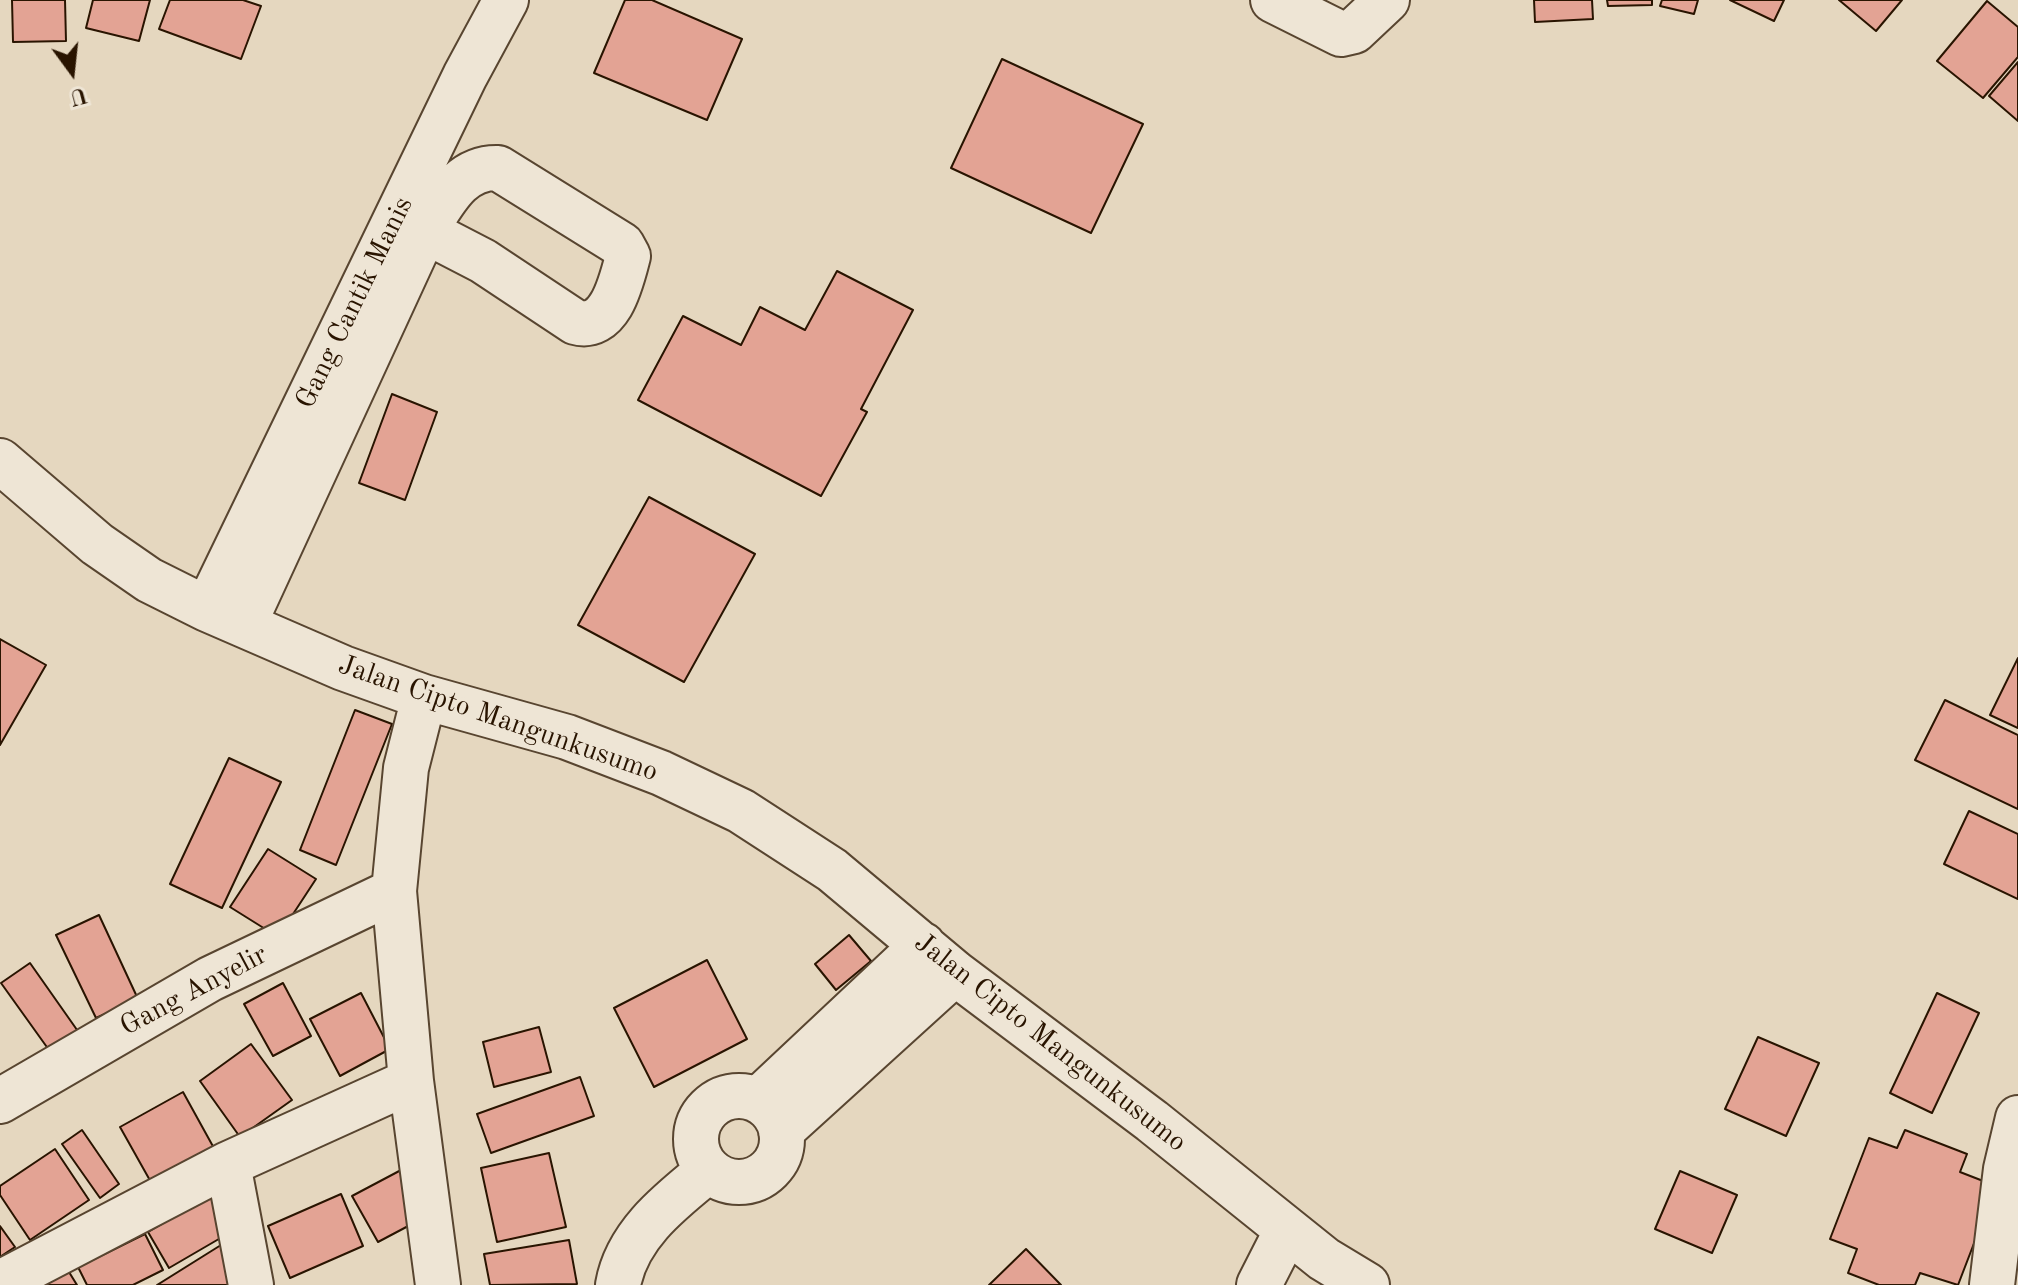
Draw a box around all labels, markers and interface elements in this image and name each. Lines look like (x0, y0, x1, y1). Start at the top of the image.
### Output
north arrow (32, 32, 112, 112)
text: U (67, 82, 89, 108)
street label: Gang Cantik Manis (289, 192, 421, 414)
street label: Jalan Cipto Mangunkusumo (334, 648, 662, 790)
street label: Jalan Cipto Mangunkusumo (907, 926, 1193, 1160)
street label: Gang Anyelir (115, 938, 273, 1044)

